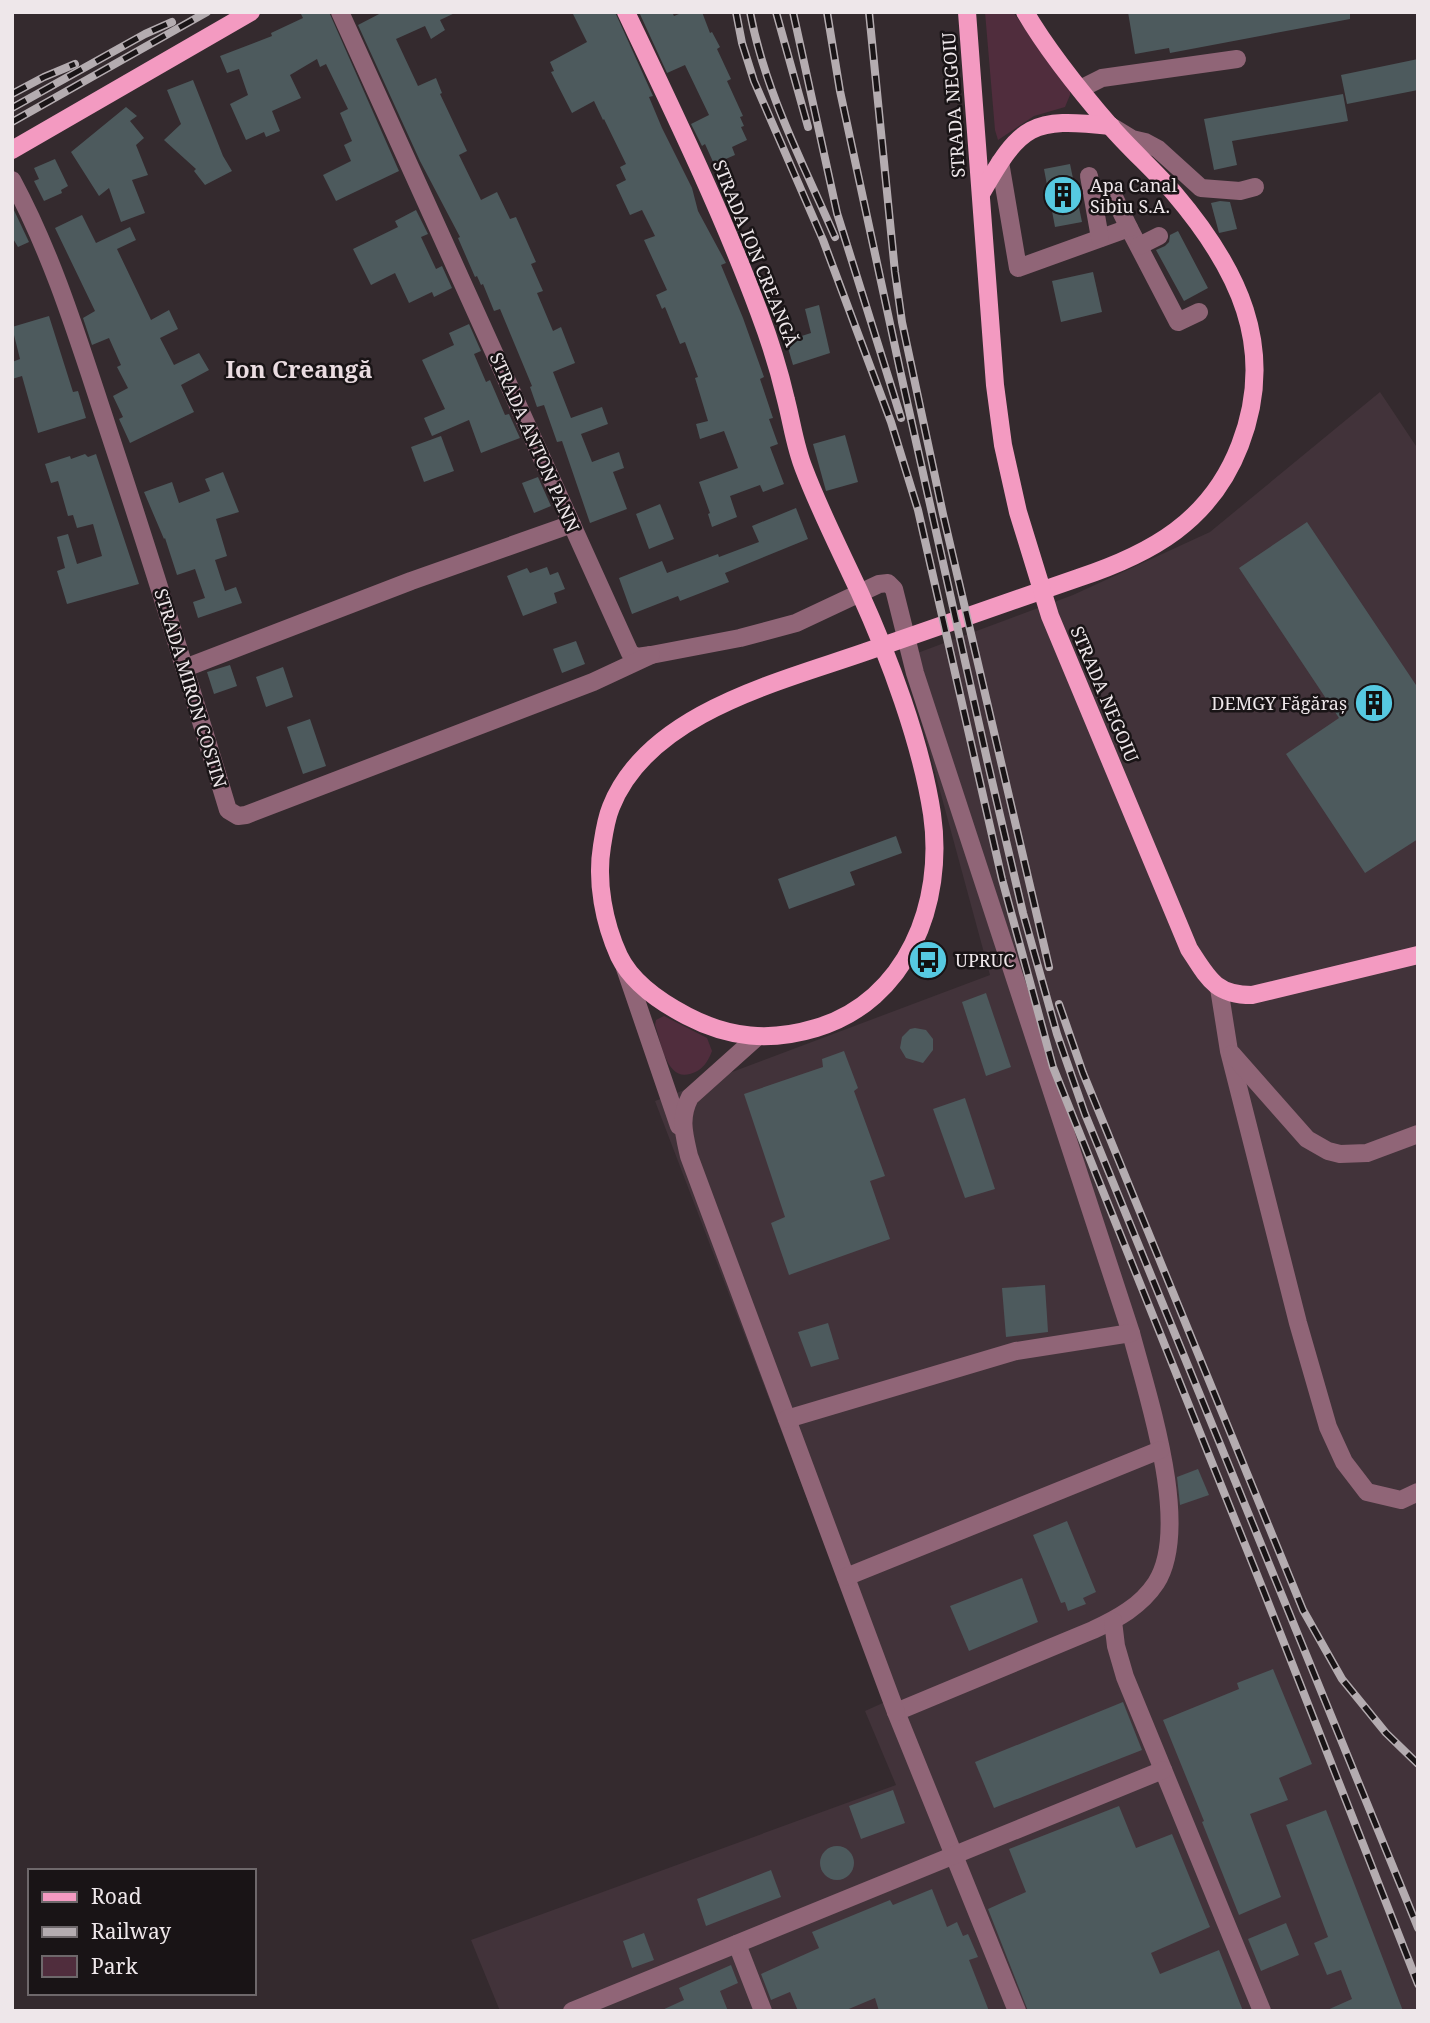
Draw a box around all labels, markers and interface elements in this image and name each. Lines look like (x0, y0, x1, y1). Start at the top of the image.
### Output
street label: STRADA NEGOIU (936, 31, 970, 179)
street label: STRADA ION CREANGĂ (708, 156, 805, 350)
place label: Apa Canal Sibiu S.A. (1090, 173, 1177, 218)
building icon: Apa Canal Sibiu S.A. (1042, 174, 1084, 216)
street label: STRADA ANTON PANN (485, 348, 586, 536)
district label: Ion Creangă (225, 352, 373, 385)
street label: STRADA MIRON COSTIN (149, 586, 233, 791)
street label: STRADA NEGOIU (1065, 622, 1145, 766)
building icon: DEMGY Făgăraș (1353, 682, 1395, 724)
place label: DEMGY Făgăraș (1211, 691, 1347, 715)
bus stop icon: UPRUC (907, 939, 949, 981)
place label: UPRUC (955, 948, 1014, 972)
legend (28, 1869, 256, 1995)
text: Road (91, 1882, 142, 1910)
text: Railway (91, 1917, 171, 1945)
text: Park (91, 1952, 138, 1980)

